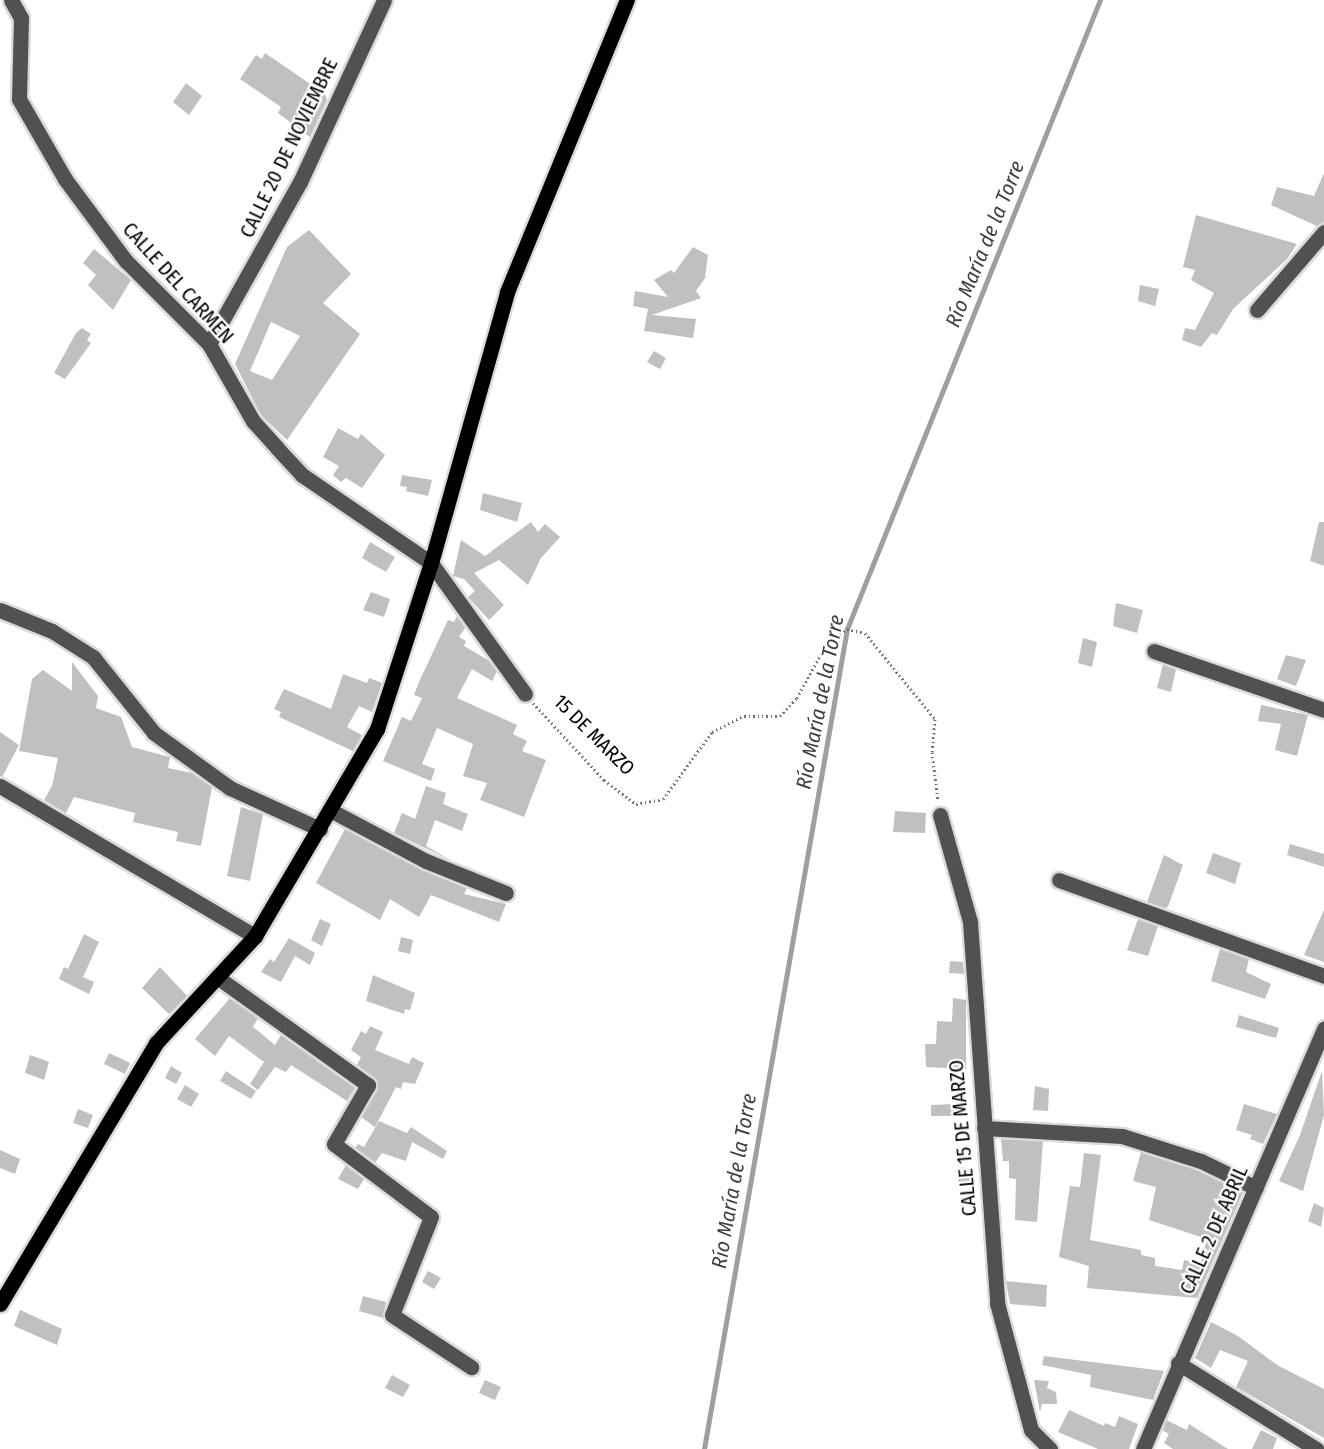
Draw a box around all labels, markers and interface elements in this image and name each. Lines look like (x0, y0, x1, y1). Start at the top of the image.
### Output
street label: CALLE 20 DE NOVIEMBRE (235, 54, 343, 242)
water label: Río María de la Torre (940, 157, 1030, 331)
street label: CALLE DEL CARMEN (117, 218, 239, 348)
water label: Río María de la Torre (791, 613, 849, 791)
street label: 15 DE MARZO (549, 690, 639, 780)
street label: CALLE 15 DE MARZO (944, 1059, 982, 1217)
water label: Río María de la Torre (706, 1092, 762, 1270)
street label: CALLE 2 DE ABRIL (1175, 1162, 1253, 1298)

